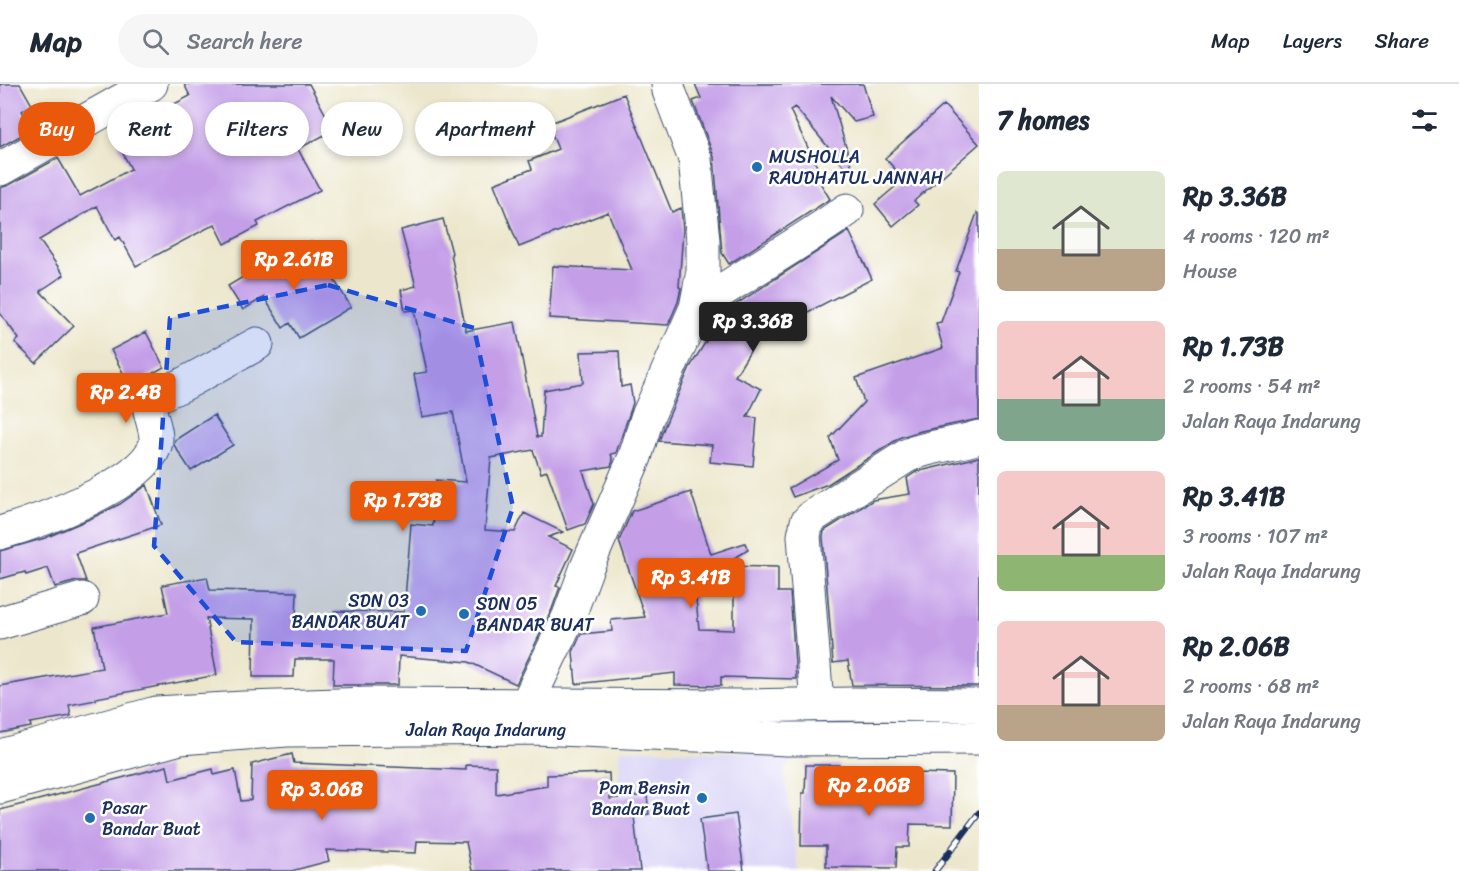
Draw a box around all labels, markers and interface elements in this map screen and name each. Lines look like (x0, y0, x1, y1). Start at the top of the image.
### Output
search box (118, 14, 538, 68)
text: Map (30, 17, 82, 66)
text: Search here (187, 22, 303, 61)
text: Map (1211, 22, 1250, 60)
text: Layers (1283, 22, 1342, 60)
text: Share (1375, 22, 1429, 60)
icon: search (139, 25, 172, 58)
text: 7 homes (997, 97, 1089, 143)
chip: Buy (18, 102, 95, 156)
chip: Rent (107, 102, 193, 156)
chip: Filters (205, 102, 309, 156)
chip: New (321, 102, 403, 156)
chip: Apartment (415, 102, 556, 156)
icon: filters (1408, 104, 1441, 137)
place label: MUSHOLLA RAUDHATUL JANNAH (769, 141, 944, 194)
marker: MUSHOLLA RAUDHATUL JANNAH (750, 160, 764, 174)
text: Rp 3.36B (1183, 173, 1287, 219)
icon: home (1045, 195, 1117, 267)
text: 4 rooms · 120 m² (1183, 219, 1330, 254)
pin: Rp 2.61B (232, 240, 356, 291)
text: Rp 2.61B (255, 242, 333, 277)
text: House (1183, 254, 1237, 289)
pin: Rp 3.36B (691, 302, 815, 353)
text: Rp 3.36B (713, 304, 793, 339)
text: Rp 1.73B (1183, 323, 1284, 369)
icon: home (1045, 345, 1117, 417)
text: 2 rooms · 54 m² (1183, 369, 1321, 404)
pin: Rp 2.4B (71, 373, 181, 424)
text: Rp 2.4B (91, 375, 161, 410)
text: Jalan Raya Indarung (1183, 404, 1361, 439)
text: Rp 3.41B (1183, 473, 1285, 519)
pin: Rp 1.73B (341, 481, 465, 532)
text: Rp 1.73B (364, 483, 442, 518)
icon: home (1045, 495, 1117, 567)
text: 3 rooms · 107 m² (1183, 519, 1328, 554)
text: Jalan Raya Indarung (1183, 554, 1361, 589)
pin: Rp 3.41B (629, 558, 753, 609)
text: Rp 3.41B (652, 560, 730, 595)
place label: SDN 03 BANDAR BUAT (291, 585, 410, 638)
place label: SDN 05 BANDAR BUAT (476, 588, 595, 641)
marker: SDN 03 BANDAR BUAT (414, 604, 428, 618)
marker: SDN 05 BANDAR BUAT (457, 607, 471, 621)
text: Rp 2.06B (1183, 623, 1290, 669)
icon: home (1045, 645, 1117, 717)
text: 2 rooms · 68 m² (1183, 669, 1319, 704)
text: Jalan Raya Indarung (1183, 704, 1361, 739)
street label: Jalan Raya Indarung (405, 714, 566, 746)
pin: Rp 2.06B (807, 766, 931, 817)
text: Rp 2.06B (828, 768, 910, 803)
pin: Rp 3.06B (260, 770, 384, 821)
text: Rp 3.06B (281, 772, 363, 807)
place label: Pom Bensin Bandar Buat (591, 772, 690, 825)
marker: Pom Bensin Bandar Buat (695, 791, 709, 805)
place label: Pasar Bandar Buat (102, 792, 201, 845)
marker: Pasar Bandar Buat (83, 811, 97, 825)

